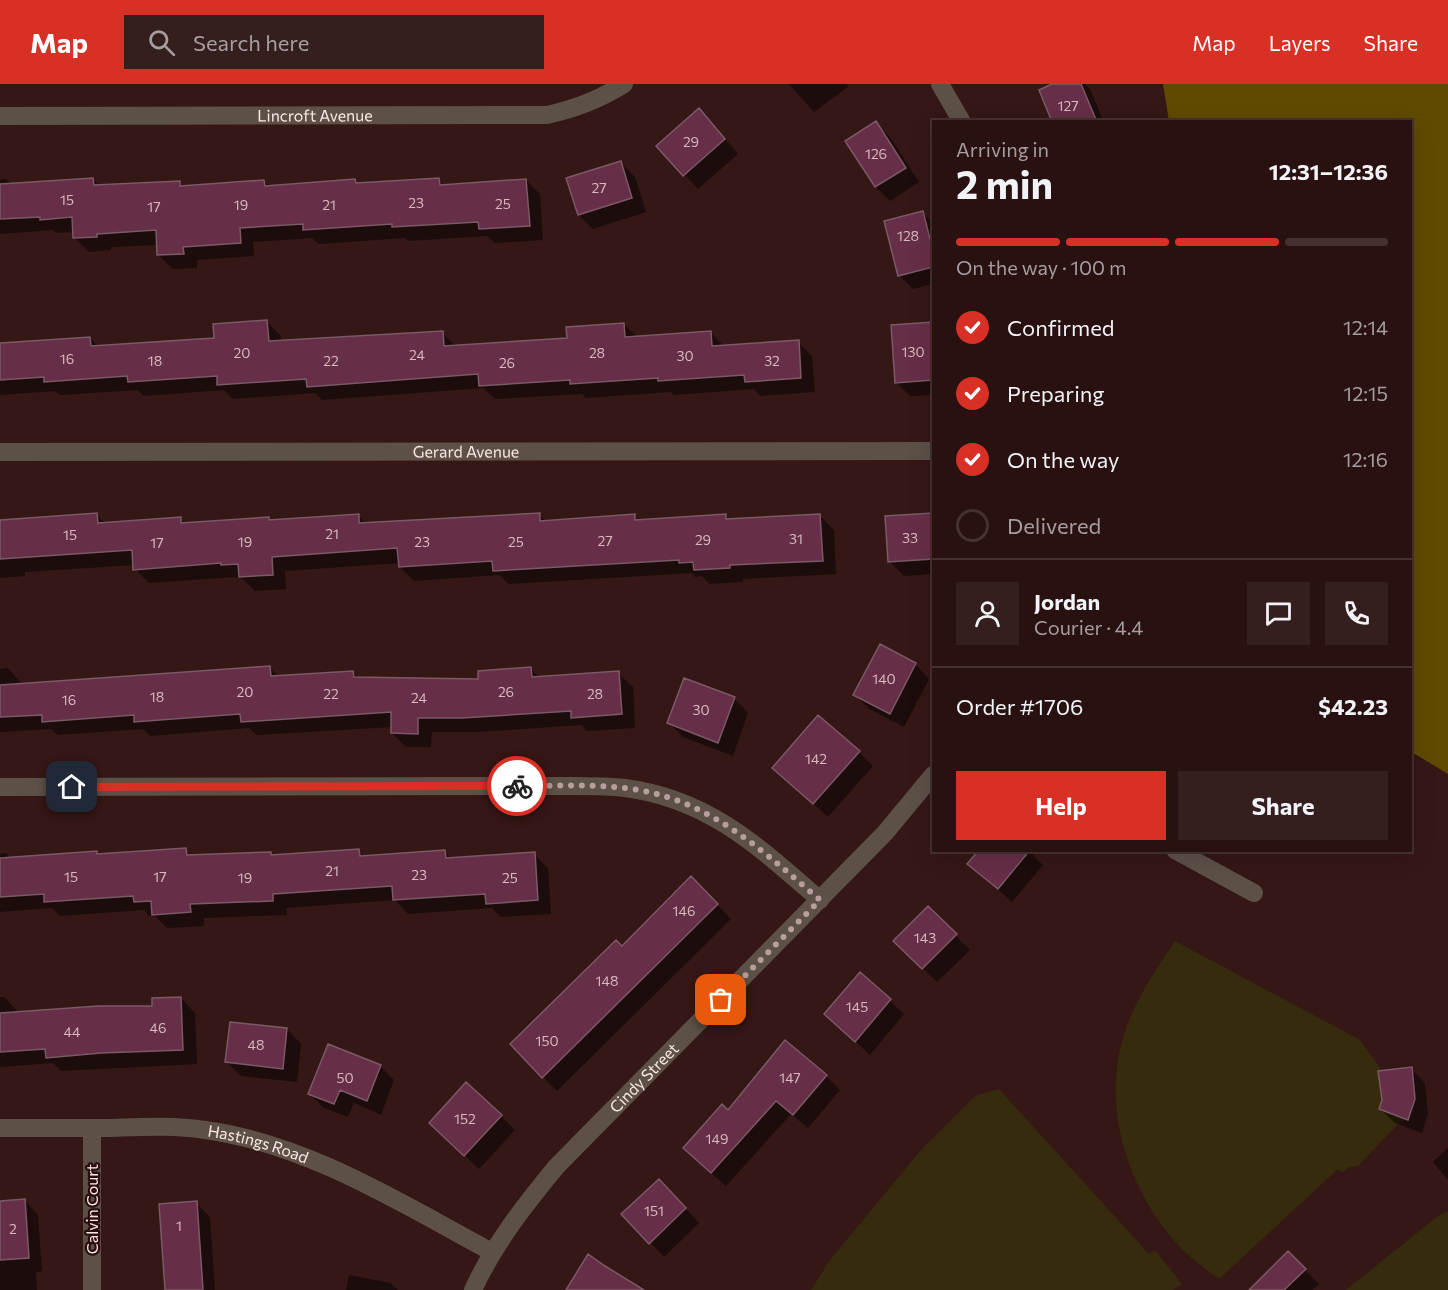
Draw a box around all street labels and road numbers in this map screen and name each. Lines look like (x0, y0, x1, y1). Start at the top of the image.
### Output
street label: Lincroft Avenue (257, 105, 373, 125)
street label: Gerard Avenue (413, 441, 519, 461)
street label: Cindy Street (605, 1038, 682, 1116)
street label: Hastings Road (206, 1120, 311, 1167)
street label: Calvin Court (82, 1163, 101, 1254)

